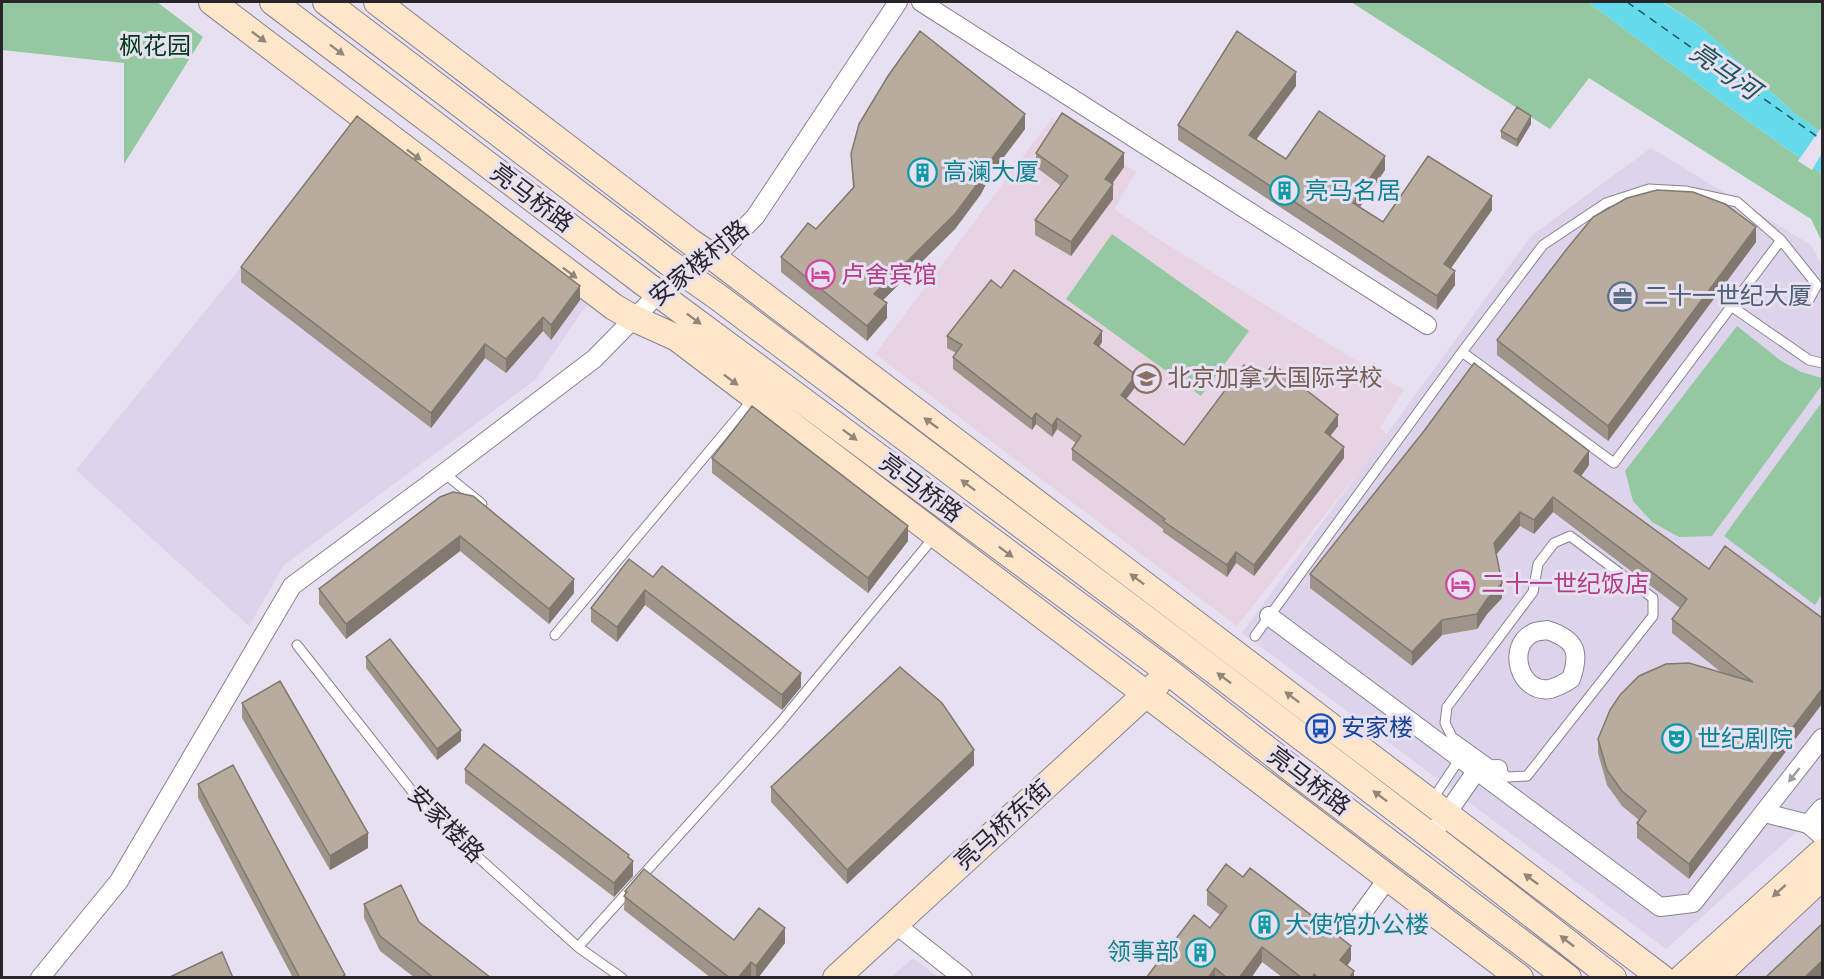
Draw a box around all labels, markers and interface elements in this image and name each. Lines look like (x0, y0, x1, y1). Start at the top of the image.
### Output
one-way arrow (251, 31, 267, 43)
park label: 枫花园 (119, 33, 191, 59)
water label: 亮马河 (1685, 38, 1768, 108)
one-way arrow (329, 43, 344, 55)
one-way arrow (407, 148, 422, 160)
building icon: 高澜大厦 (906, 156, 938, 188)
street label: 亮马桥路 (486, 159, 578, 237)
place label: 高澜大厦 (943, 159, 1039, 185)
building icon: 亮马名居 (1268, 175, 1300, 207)
place label: 亮马名居 (1305, 178, 1401, 204)
street label: 安家楼村路 (644, 215, 754, 311)
hotel icon: 卢舍宾馆 (804, 259, 836, 291)
place label: 卢舍宾馆 (841, 262, 937, 288)
one-way arrow (562, 266, 577, 278)
office icon: 二十一世纪大厦 (1607, 280, 1639, 312)
place label: 二十一世纪大厦 (1644, 283, 1812, 309)
one-way arrow (686, 312, 701, 324)
school or university icon: 北京加拿大国际学校 (1130, 362, 1162, 394)
place label: 北京加拿大国际学校 (1167, 365, 1383, 391)
one-way arrow (724, 373, 739, 385)
one-way arrow (924, 418, 939, 430)
one-way arrow (841, 429, 857, 441)
street label: 亮马桥路 (875, 449, 967, 527)
one-way arrow (960, 479, 976, 491)
one-way arrow (999, 545, 1014, 557)
hotel icon: 二十一世纪饭店 (1444, 568, 1476, 600)
place label: 二十一世纪饭店 (1481, 571, 1649, 597)
one-way arrow (1129, 573, 1145, 586)
one-way arrow (1217, 672, 1233, 684)
one-way arrow (1285, 692, 1300, 704)
bus stop icon: 安家楼 (1304, 712, 1336, 744)
place label: 安家楼 (1341, 715, 1413, 741)
theatre icon: 世纪剧院 (1660, 723, 1692, 755)
place label: 世纪剧院 (1697, 726, 1793, 752)
street label: 亮马桥路 (1263, 742, 1355, 820)
one-way arrow (1788, 768, 1800, 783)
street label: 亮马桥东街 (950, 775, 1056, 875)
street label: 安家楼路 (403, 781, 489, 867)
one-way arrow (1372, 789, 1388, 802)
one-way arrow (1523, 873, 1539, 885)
one-way arrow (1772, 884, 1787, 897)
building icon: 大使馆办公楼 (1248, 909, 1280, 941)
place label: 大使馆办公楼 (1285, 912, 1429, 938)
one-way arrow (1559, 935, 1575, 948)
building icon: 领事部 (1184, 936, 1216, 968)
place label: 领事部 (1107, 939, 1179, 965)

